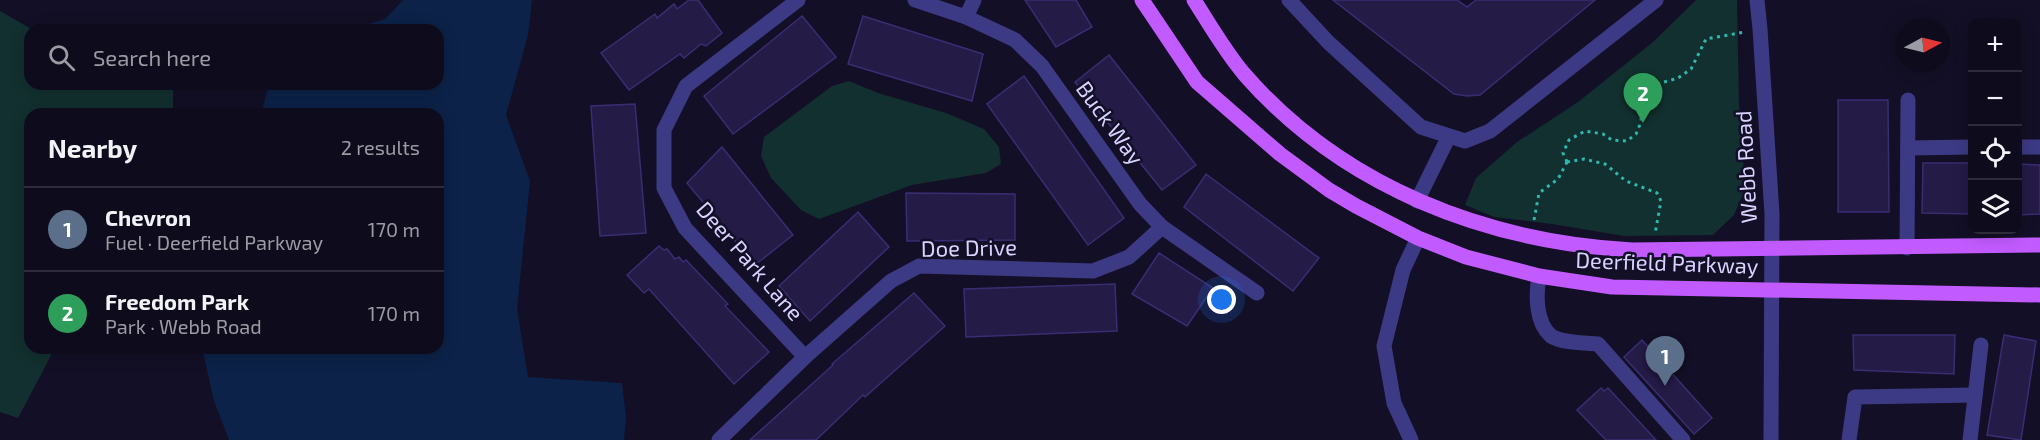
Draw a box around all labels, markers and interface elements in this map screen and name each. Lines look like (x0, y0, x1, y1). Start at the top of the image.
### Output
north arrow (1896, 18, 1950, 72)
map controls (1968, 18, 2022, 234)
button: + (1968, 18, 2022, 72)
search box (24, 24, 444, 90)
icon: search (45, 41, 78, 74)
text: Search here (93, 44, 211, 70)
button: − (1968, 72, 2022, 126)
pin: 2 (1624, 74, 1662, 123)
street label: Buck Way (1072, 76, 1150, 170)
street label: Webb Road (1729, 110, 1761, 224)
button: locate (1968, 126, 2022, 180)
text: Nearby (48, 132, 137, 163)
text: 2 results (341, 135, 420, 159)
button: layers (1968, 180, 2022, 234)
street label: Deer Park Lane (692, 196, 809, 325)
text: Chevron (105, 204, 191, 230)
text: 1 (63, 217, 72, 241)
text: 170 m (368, 217, 420, 241)
text: Fuel · Deerfield Parkway (105, 230, 323, 254)
street label: Doe Drive (921, 233, 1017, 261)
street label: Deerfield Parkway (1575, 246, 1759, 278)
your location (1207, 285, 1236, 314)
text: Freedom Park (105, 288, 249, 314)
text: 2 (62, 301, 73, 325)
text: 170 m (368, 301, 420, 325)
text: Park · Webb Road (105, 314, 262, 338)
pin: 1 (1646, 336, 1684, 386)

